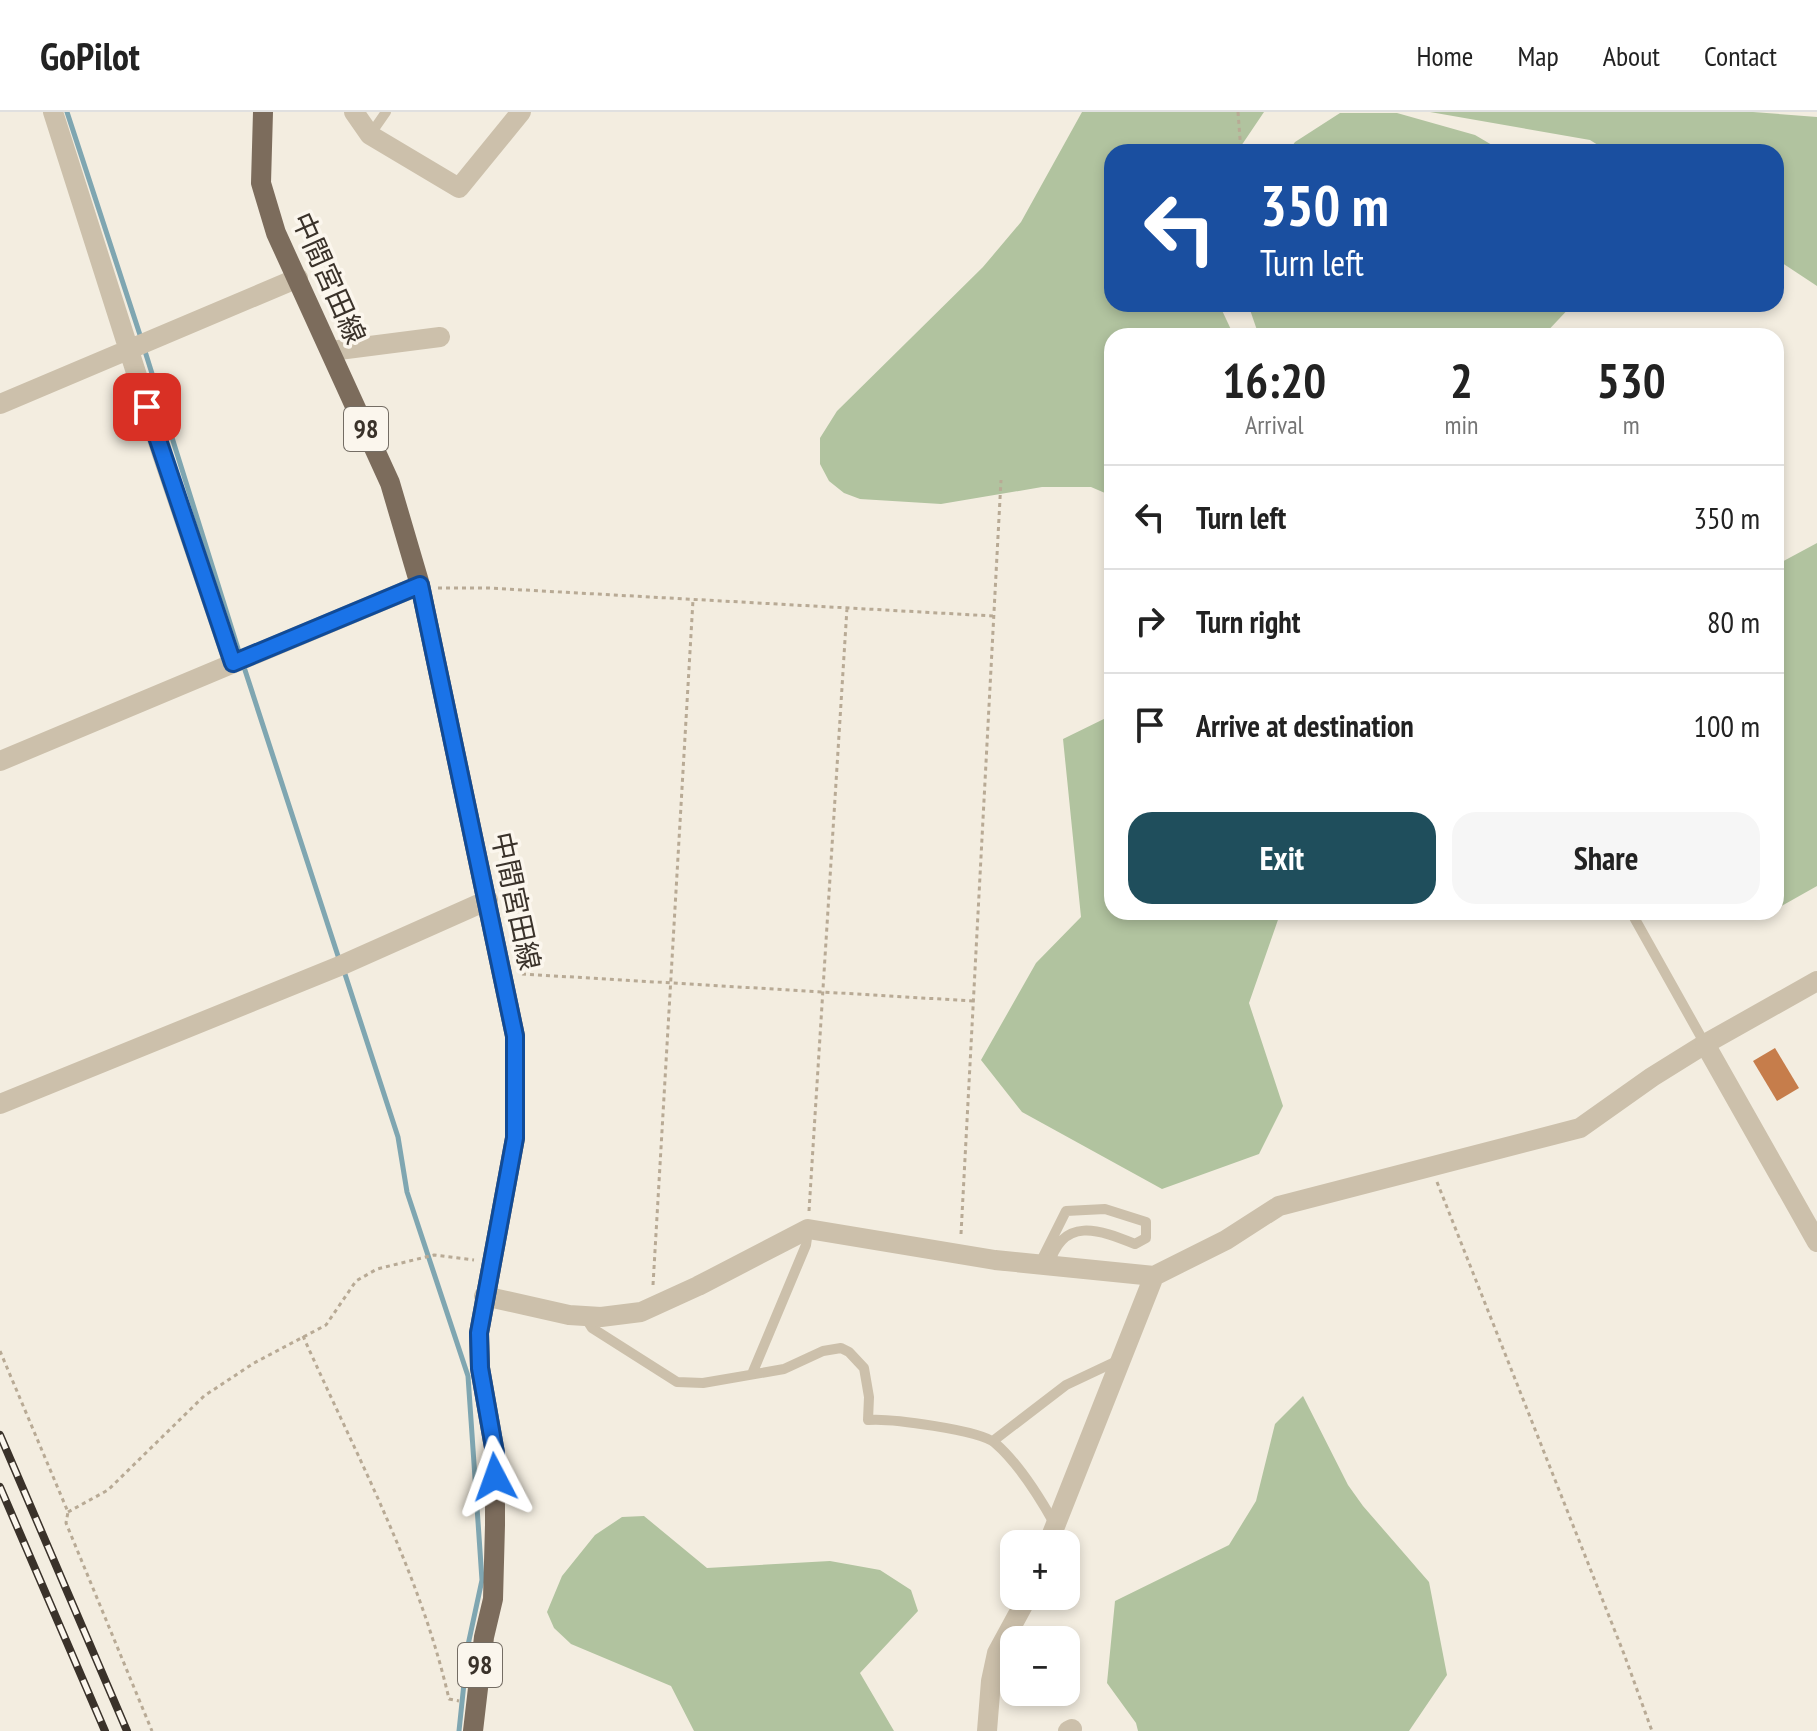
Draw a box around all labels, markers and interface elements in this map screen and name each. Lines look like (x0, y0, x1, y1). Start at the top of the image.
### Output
text: GoPilot (40, 31, 140, 80)
text: Home (1417, 37, 1473, 74)
text: Map (1517, 37, 1559, 74)
text: About (1603, 37, 1660, 74)
text: Contact (1704, 37, 1777, 74)
text: 350 m (1260, 169, 1389, 241)
icon: left (1128, 176, 1232, 280)
street label: 中間宮田線 (284, 206, 375, 349)
text: Turn left (1260, 239, 1364, 286)
text: 16:20 (1222, 349, 1326, 411)
text: 2 (1450, 349, 1473, 411)
text: 530 (1597, 349, 1666, 411)
pin (113, 373, 181, 441)
icon: arrive (125, 385, 169, 429)
road number: 98 (344, 407, 388, 451)
text: Arrival (1245, 408, 1304, 441)
text: min (1444, 408, 1478, 441)
text: m (1623, 408, 1640, 441)
icon: left (1128, 495, 1172, 539)
text: Turn left (1196, 498, 1286, 537)
text: 350 m (1694, 498, 1760, 537)
icon: right (1128, 599, 1172, 643)
text: Turn right (1196, 602, 1300, 641)
text: 80 m (1707, 602, 1760, 641)
icon: arrive (1128, 703, 1172, 747)
text: Arrive at destination (1196, 706, 1414, 745)
text: 100 m (1694, 706, 1760, 745)
button: Exit (1128, 812, 1436, 904)
button: Share (1452, 812, 1760, 904)
street label: 中間宮田線 (484, 829, 549, 973)
position arrow (453, 1435, 537, 1519)
map controls (1000, 1530, 1080, 1706)
button: + (1000, 1530, 1080, 1610)
button: − (1000, 1626, 1080, 1706)
road number: 98 (458, 1643, 502, 1687)

